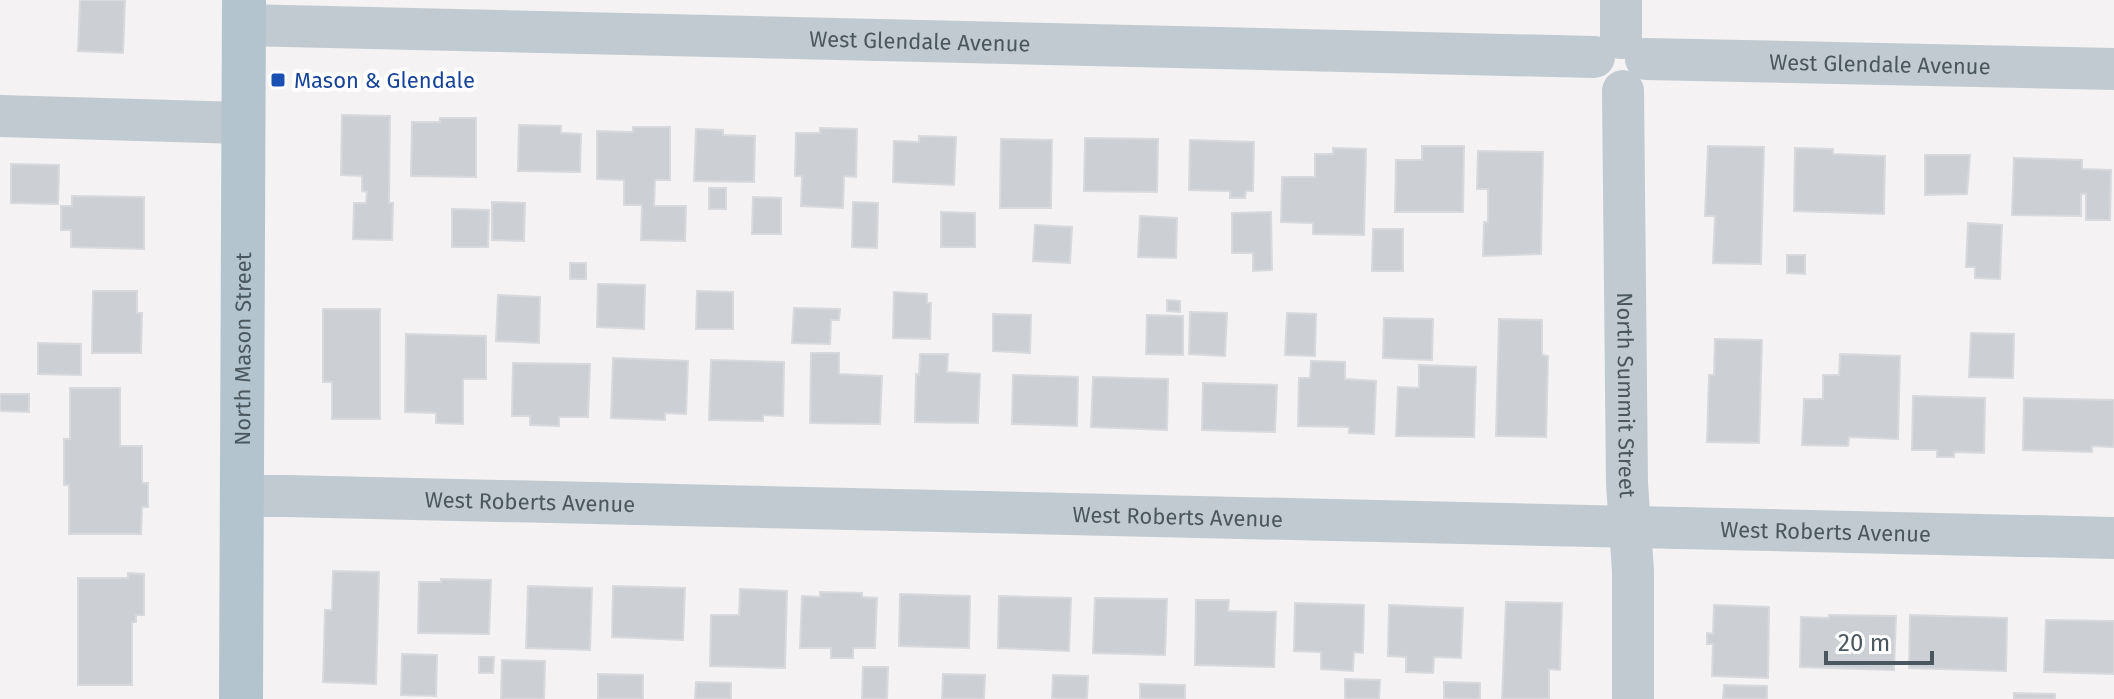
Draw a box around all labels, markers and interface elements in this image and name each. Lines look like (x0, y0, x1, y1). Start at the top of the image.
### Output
street label: West Glendale Avenue (809, 25, 1031, 58)
street label: West Glendale Avenue (1769, 49, 1991, 80)
place label: Mason & Glendale (294, 67, 475, 94)
marker: Mason & Glendale (269, 71, 287, 89)
street label: North Mason Street (229, 252, 257, 446)
street label: North Summit Street (1611, 292, 1641, 499)
street label: West Roberts Avenue (424, 486, 636, 518)
street label: West Roberts Avenue (1072, 501, 1283, 533)
street label: West Roberts Avenue (1720, 516, 1931, 548)
scale bar (1826, 615, 1932, 665)
text: 20 m (1838, 629, 1890, 657)

